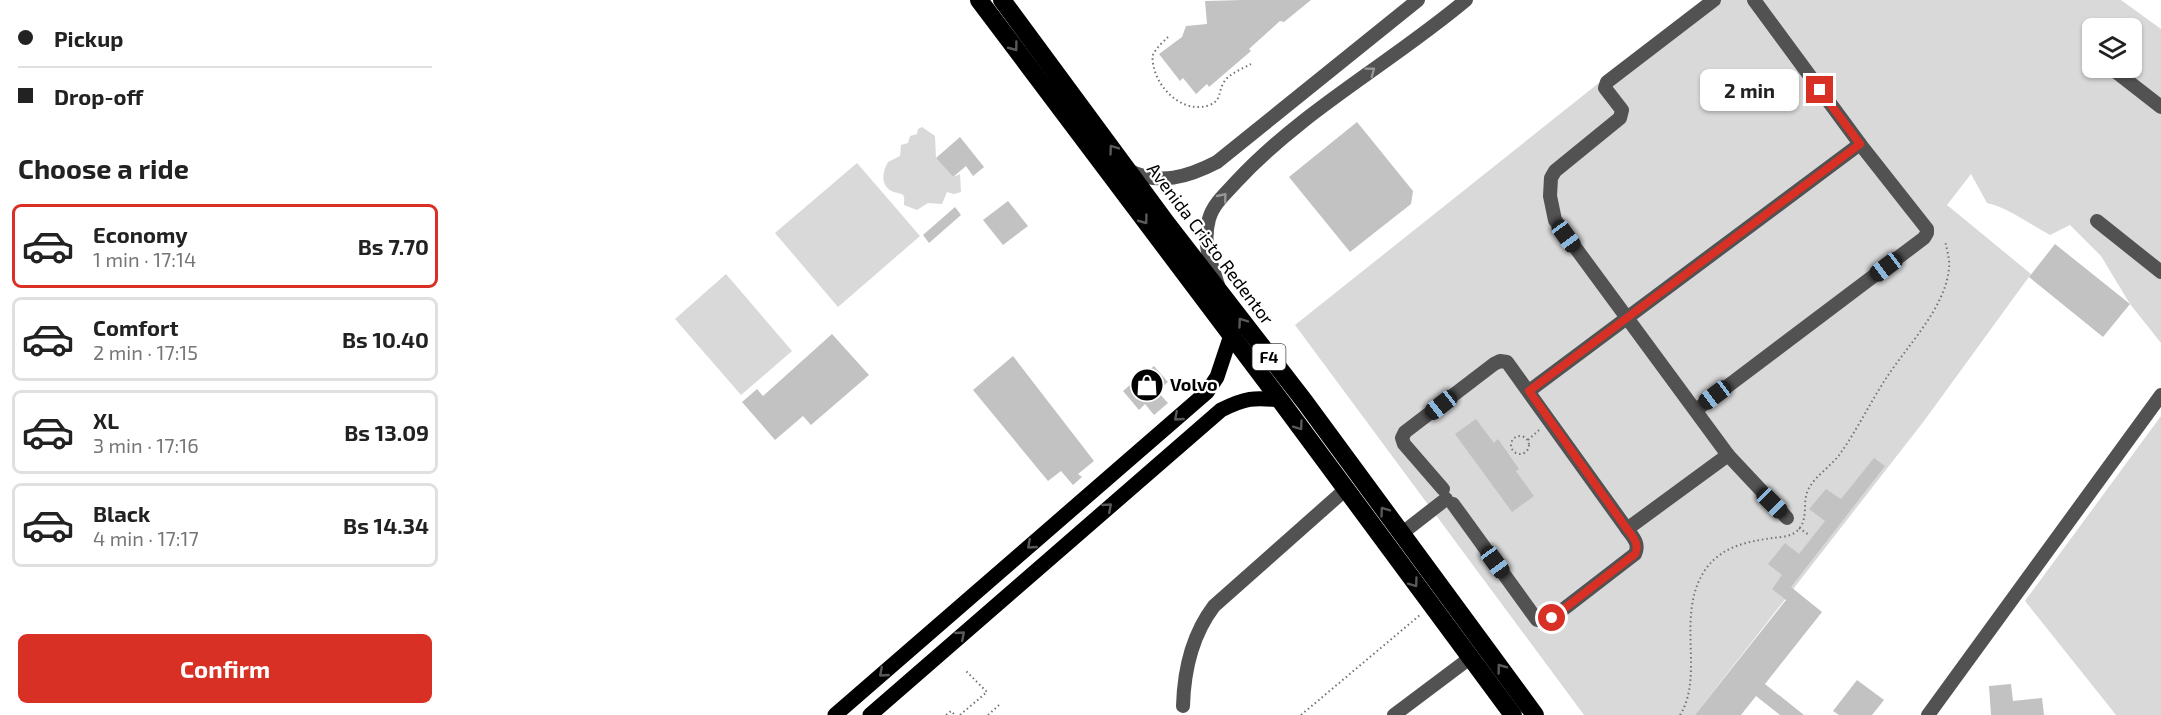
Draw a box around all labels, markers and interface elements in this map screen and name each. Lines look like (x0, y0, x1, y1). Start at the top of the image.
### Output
map controls (2082, 18, 2142, 78)
button: layers (2082, 18, 2142, 78)
text: Pickup (54, 25, 123, 51)
one-way arrow (1007, 40, 1018, 51)
one-way arrow (1365, 68, 1376, 79)
callout: 2 min (1700, 69, 1799, 111)
route end (1806, 76, 1833, 103)
text: 2 min (1724, 78, 1775, 102)
text: Drop-off (54, 83, 143, 109)
one-way arrow (1109, 145, 1120, 156)
text: Choose a ride (18, 152, 189, 184)
street label: Avenida Cristo Redentor (1143, 158, 1279, 329)
one-way arrow (1215, 193, 1226, 204)
one-way arrow (1137, 213, 1148, 224)
car (1548, 216, 1584, 256)
icon: car (21, 219, 75, 273)
text: Economy (93, 221, 188, 247)
text: Bs 7.70 (358, 233, 429, 259)
text: 1 min · 17:14 (93, 247, 196, 271)
car (1866, 249, 1906, 285)
icon: car (21, 312, 75, 366)
text: Comfort (93, 314, 178, 340)
one-way arrow (1238, 318, 1249, 329)
text: Bs 10.40 (342, 326, 429, 352)
text: 2 min · 17:15 (93, 340, 198, 364)
road number: F4 (1252, 344, 1286, 370)
shop icon: Volvo (1129, 367, 1165, 403)
place label: Volvo (1170, 373, 1218, 395)
car (1695, 377, 1735, 413)
car (1421, 387, 1461, 423)
icon: car (21, 405, 75, 459)
text: XL (93, 407, 119, 433)
one-way arrow (1174, 410, 1185, 421)
text: Bs 13.09 (344, 419, 429, 445)
one-way arrow (1292, 419, 1303, 430)
text: 3 min · 17:16 (93, 433, 199, 457)
car (1753, 484, 1791, 522)
icon: car (21, 498, 75, 552)
text: Black (93, 500, 150, 526)
one-way arrow (1102, 504, 1113, 515)
one-way arrow (1381, 507, 1392, 518)
text: Bs 14.34 (343, 512, 429, 538)
text: 4 min · 17:17 (93, 526, 199, 550)
one-way arrow (1027, 538, 1038, 549)
car (1477, 542, 1513, 582)
one-way arrow (1407, 576, 1418, 587)
route start (1538, 604, 1565, 631)
one-way arrow (954, 631, 965, 642)
button: Confirm (18, 634, 432, 703)
one-way arrow (1497, 664, 1508, 675)
one-way arrow (879, 665, 890, 676)

